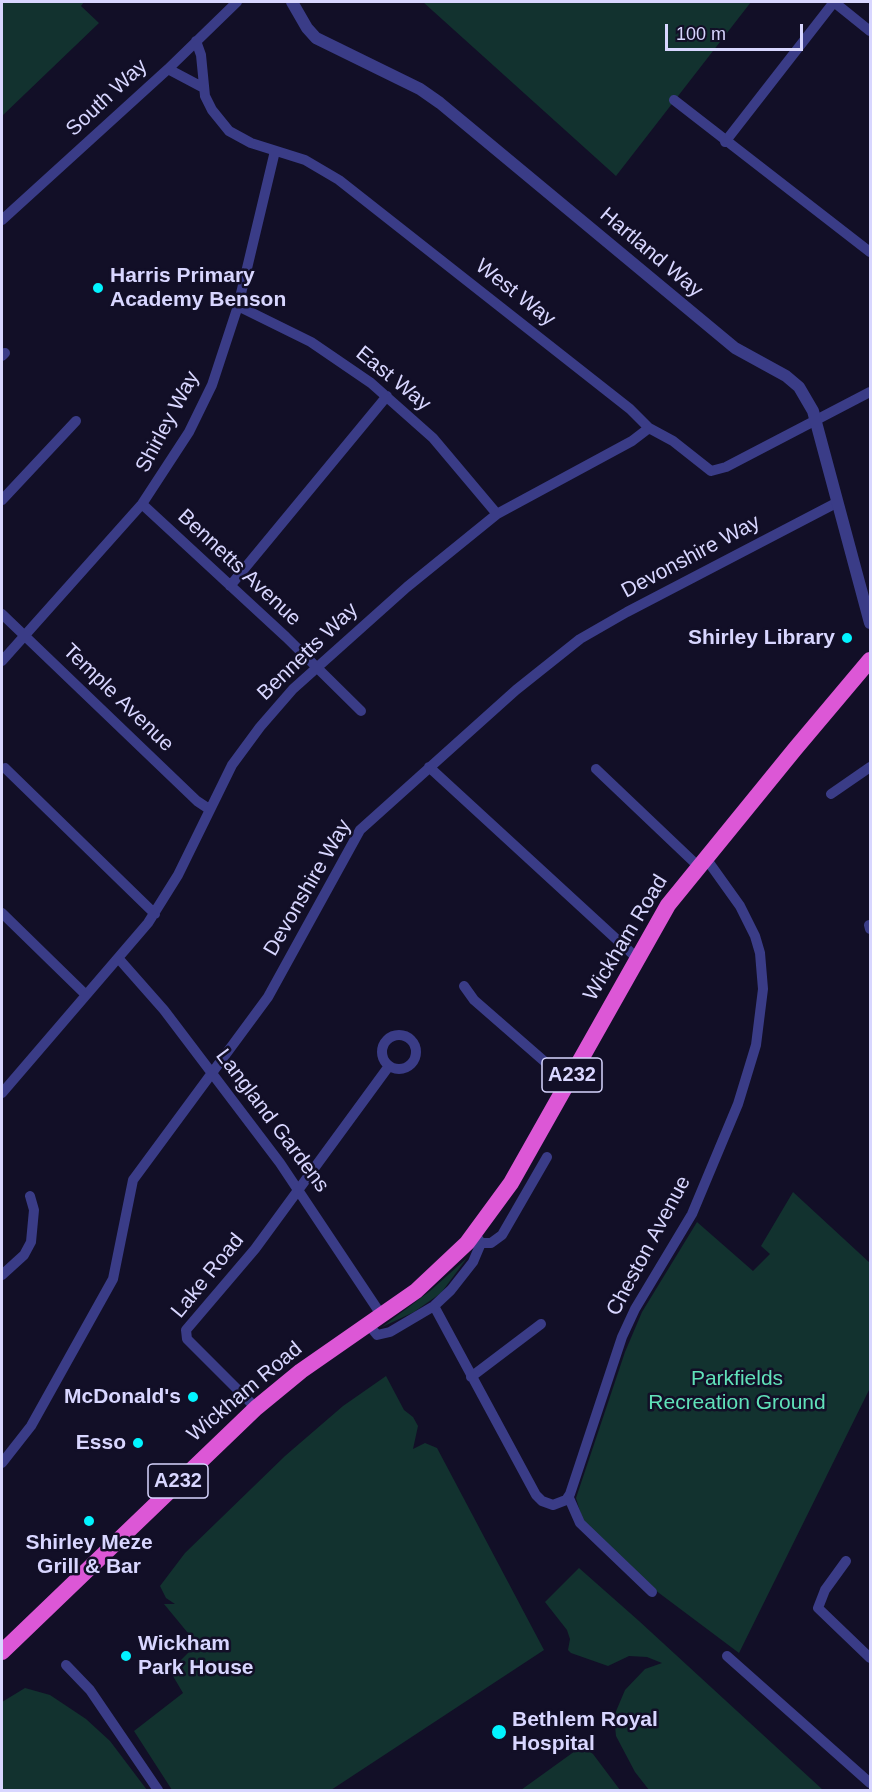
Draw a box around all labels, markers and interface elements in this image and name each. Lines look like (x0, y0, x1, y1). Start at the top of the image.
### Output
scale bar (668, 12, 806, 50)
text: 100 m (676, 24, 726, 44)
street label: South Way (61, 54, 153, 142)
street label: Hartland Way (594, 203, 708, 303)
street label: West Way (470, 254, 560, 332)
place label: Harris Primary Academy Benson (110, 263, 286, 313)
marker: Harris Primary Academy Benson (91, 281, 105, 295)
street label: East Way (350, 341, 436, 417)
street label: Shirley Way (131, 367, 205, 477)
street label: Bennetts Avenue (172, 504, 306, 632)
street label: Devonshire Way (617, 510, 765, 604)
street label: Bennetts Way (253, 598, 363, 706)
place label: Shirley Library (688, 625, 835, 651)
marker: Shirley Library (840, 631, 854, 645)
street label: Temple Avenue (57, 639, 179, 757)
street label: Devonshire Way (259, 815, 357, 961)
street label: Wickham Road (579, 870, 673, 1006)
street label: Langland Gardens (210, 1044, 334, 1198)
road number: A232 (542, 1058, 602, 1092)
street label: Cheston Avenue (602, 1172, 696, 1320)
street label: Lake Road (166, 1229, 250, 1323)
street label: Wickham Road (182, 1337, 308, 1447)
park label: Parkfields Recreation Ground (648, 1366, 826, 1416)
place label: McDonald's (64, 1384, 181, 1410)
marker: McDonald's (186, 1390, 200, 1404)
place label: Esso (76, 1430, 126, 1456)
marker: Esso (131, 1436, 145, 1450)
road number: A232 (148, 1464, 208, 1498)
marker: Shirley Meze Grill & Bar (82, 1514, 96, 1528)
place label: Shirley Meze Grill & Bar (25, 1530, 153, 1580)
place label: Wickham Park House (138, 1631, 254, 1681)
marker: Wickham Park House (119, 1649, 133, 1663)
place label: Bethlem Royal Hospital (512, 1707, 658, 1757)
marker: Bethlem Royal Hospital (490, 1723, 508, 1741)

